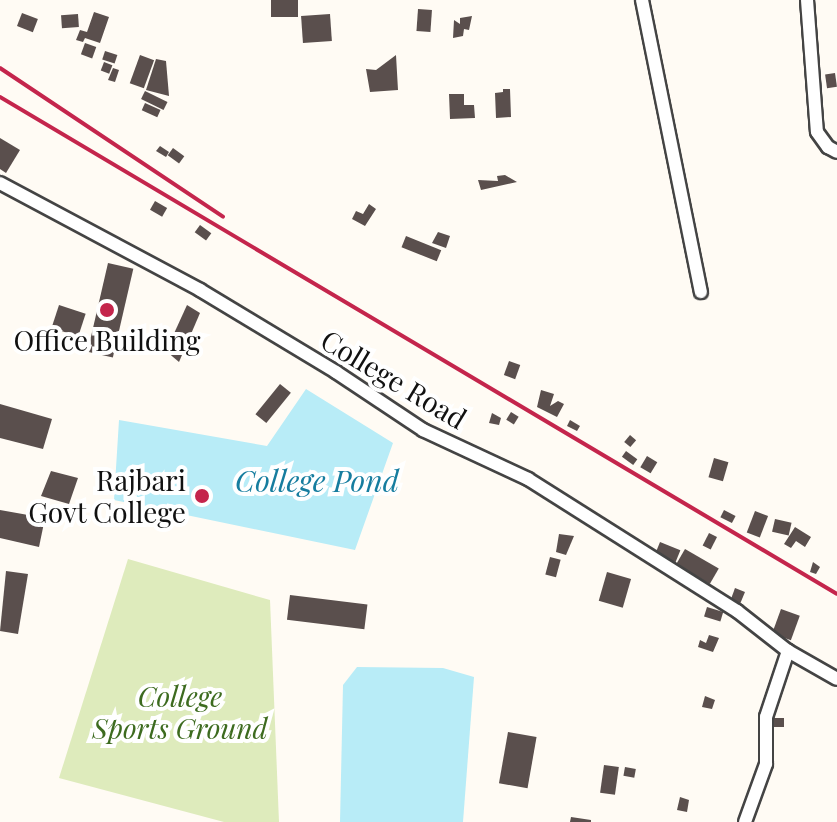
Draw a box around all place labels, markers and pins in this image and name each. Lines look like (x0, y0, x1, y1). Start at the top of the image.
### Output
marker: Office Building (98, 301, 116, 319)
place label: Office Building (14, 323, 200, 357)
place label: Rajbari Govt College (28, 463, 186, 529)
marker: Rajbari Govt College (193, 487, 211, 505)

